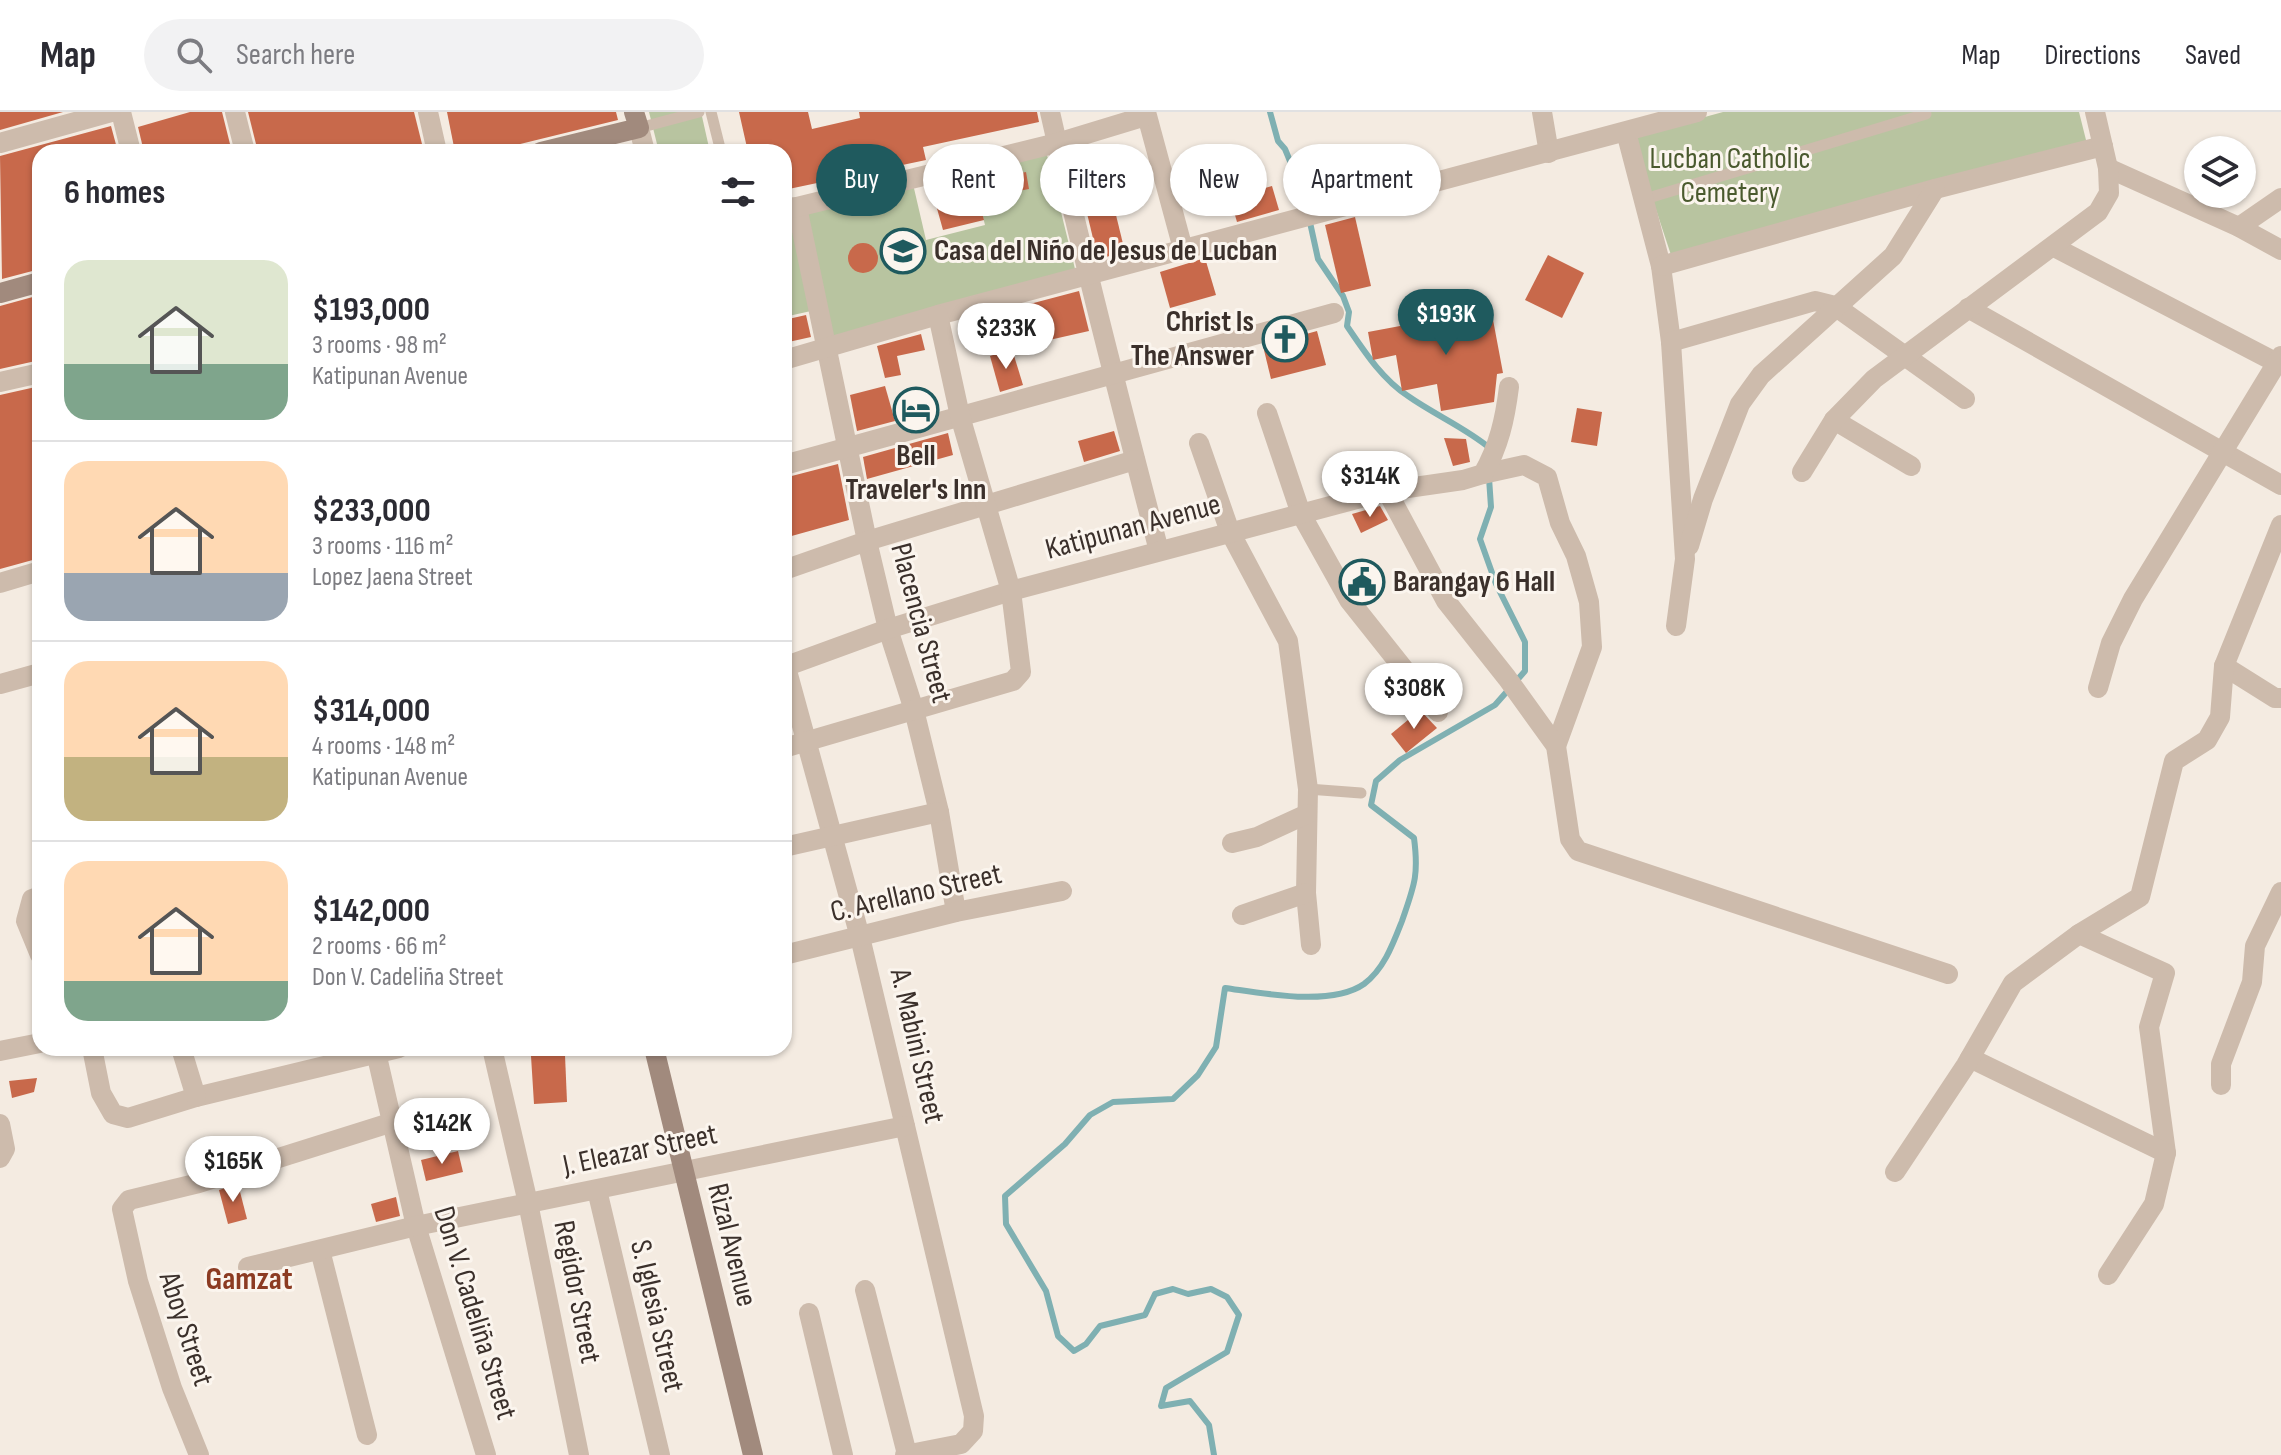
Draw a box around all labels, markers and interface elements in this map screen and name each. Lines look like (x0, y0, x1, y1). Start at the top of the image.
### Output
search box (144, 19, 704, 91)
text: Map (40, 33, 96, 78)
icon: search (172, 33, 216, 77)
text: Search here (236, 37, 355, 73)
text: Map (1962, 39, 2001, 72)
text: Directions (2045, 39, 2141, 72)
text: Saved (2185, 39, 2241, 72)
map controls (2184, 136, 2256, 208)
button: layers (2184, 136, 2256, 208)
park label: Lucban Catholic Cemetery (1649, 141, 1811, 211)
chip: Buy (816, 144, 907, 216)
chip: Rent (923, 144, 1024, 216)
chip: Filters (1040, 144, 1154, 216)
chip: New (1170, 144, 1267, 216)
chip: Apartment (1283, 144, 1441, 216)
icon: filters (716, 170, 760, 214)
text: 6 homes (64, 172, 165, 213)
school or university icon: Casa del Niño de Jesus de Lucban (879, 227, 927, 275)
place label: Casa del Niño de Jesus de Lucban (934, 233, 1277, 269)
text: $193,000 (312, 289, 430, 330)
pin: $193K (1390, 289, 1502, 357)
icon: home (128, 292, 224, 388)
text: $193K (1416, 299, 1476, 330)
pin: $233K (950, 303, 1062, 371)
place label: Christ Is The Answer (1131, 304, 1254, 374)
text: $233K (976, 313, 1036, 344)
church icon: Christ Is The Answer (1261, 315, 1309, 363)
text: 3 rooms · 98 m² (312, 330, 447, 361)
text: Katipunan Avenue (312, 361, 468, 392)
hotel icon: Bell Traveler's Inn (892, 386, 940, 434)
place label: Bell Traveler's Inn (846, 438, 986, 508)
pin: $314K (1314, 451, 1426, 519)
text: $314K (1340, 461, 1400, 492)
street label: Katipunan Avenue (1041, 486, 1225, 568)
text: $233,000 (312, 490, 431, 531)
icon: home (128, 493, 224, 589)
text: 3 rooms · 116 m² (312, 531, 454, 562)
street label: Placencia Street (882, 539, 960, 707)
public building icon: Barangay 6 Hall (1338, 558, 1386, 606)
text: Lopez Jaena Street (312, 562, 473, 593)
place label: Barangay 6 Hall (1393, 564, 1555, 600)
pin: $308K (1358, 663, 1470, 731)
text: $308K (1383, 673, 1445, 704)
text: $314,000 (312, 690, 430, 731)
icon: home (128, 693, 224, 789)
text: 4 rooms · 148 m² (312, 731, 455, 762)
text: Katipunan Avenue (312, 762, 468, 793)
street label: C. Arellano Street (827, 856, 1005, 930)
text: $142,000 (312, 890, 430, 931)
icon: home (128, 893, 224, 989)
text: 2 rooms · 66 m² (312, 931, 447, 962)
text: Don V. Cadeliña Street (312, 962, 503, 993)
street label: A. Mabini Street (882, 964, 952, 1127)
pin: $142K (386, 1098, 498, 1166)
text: $142K (412, 1108, 472, 1139)
street label: J. Eleazar Street (559, 1116, 720, 1184)
pin: $165K (177, 1136, 289, 1204)
text: $165K (203, 1146, 263, 1177)
street label: Rizal Avenue (699, 1180, 765, 1310)
street label: Don V. Cadeliña Street (426, 1202, 524, 1424)
street label: Regidor Street (546, 1218, 608, 1366)
street label: S. Iglesia Street (622, 1236, 692, 1396)
district label: Gamzat (206, 1260, 292, 1299)
street label: Aboy Street (150, 1267, 221, 1390)

